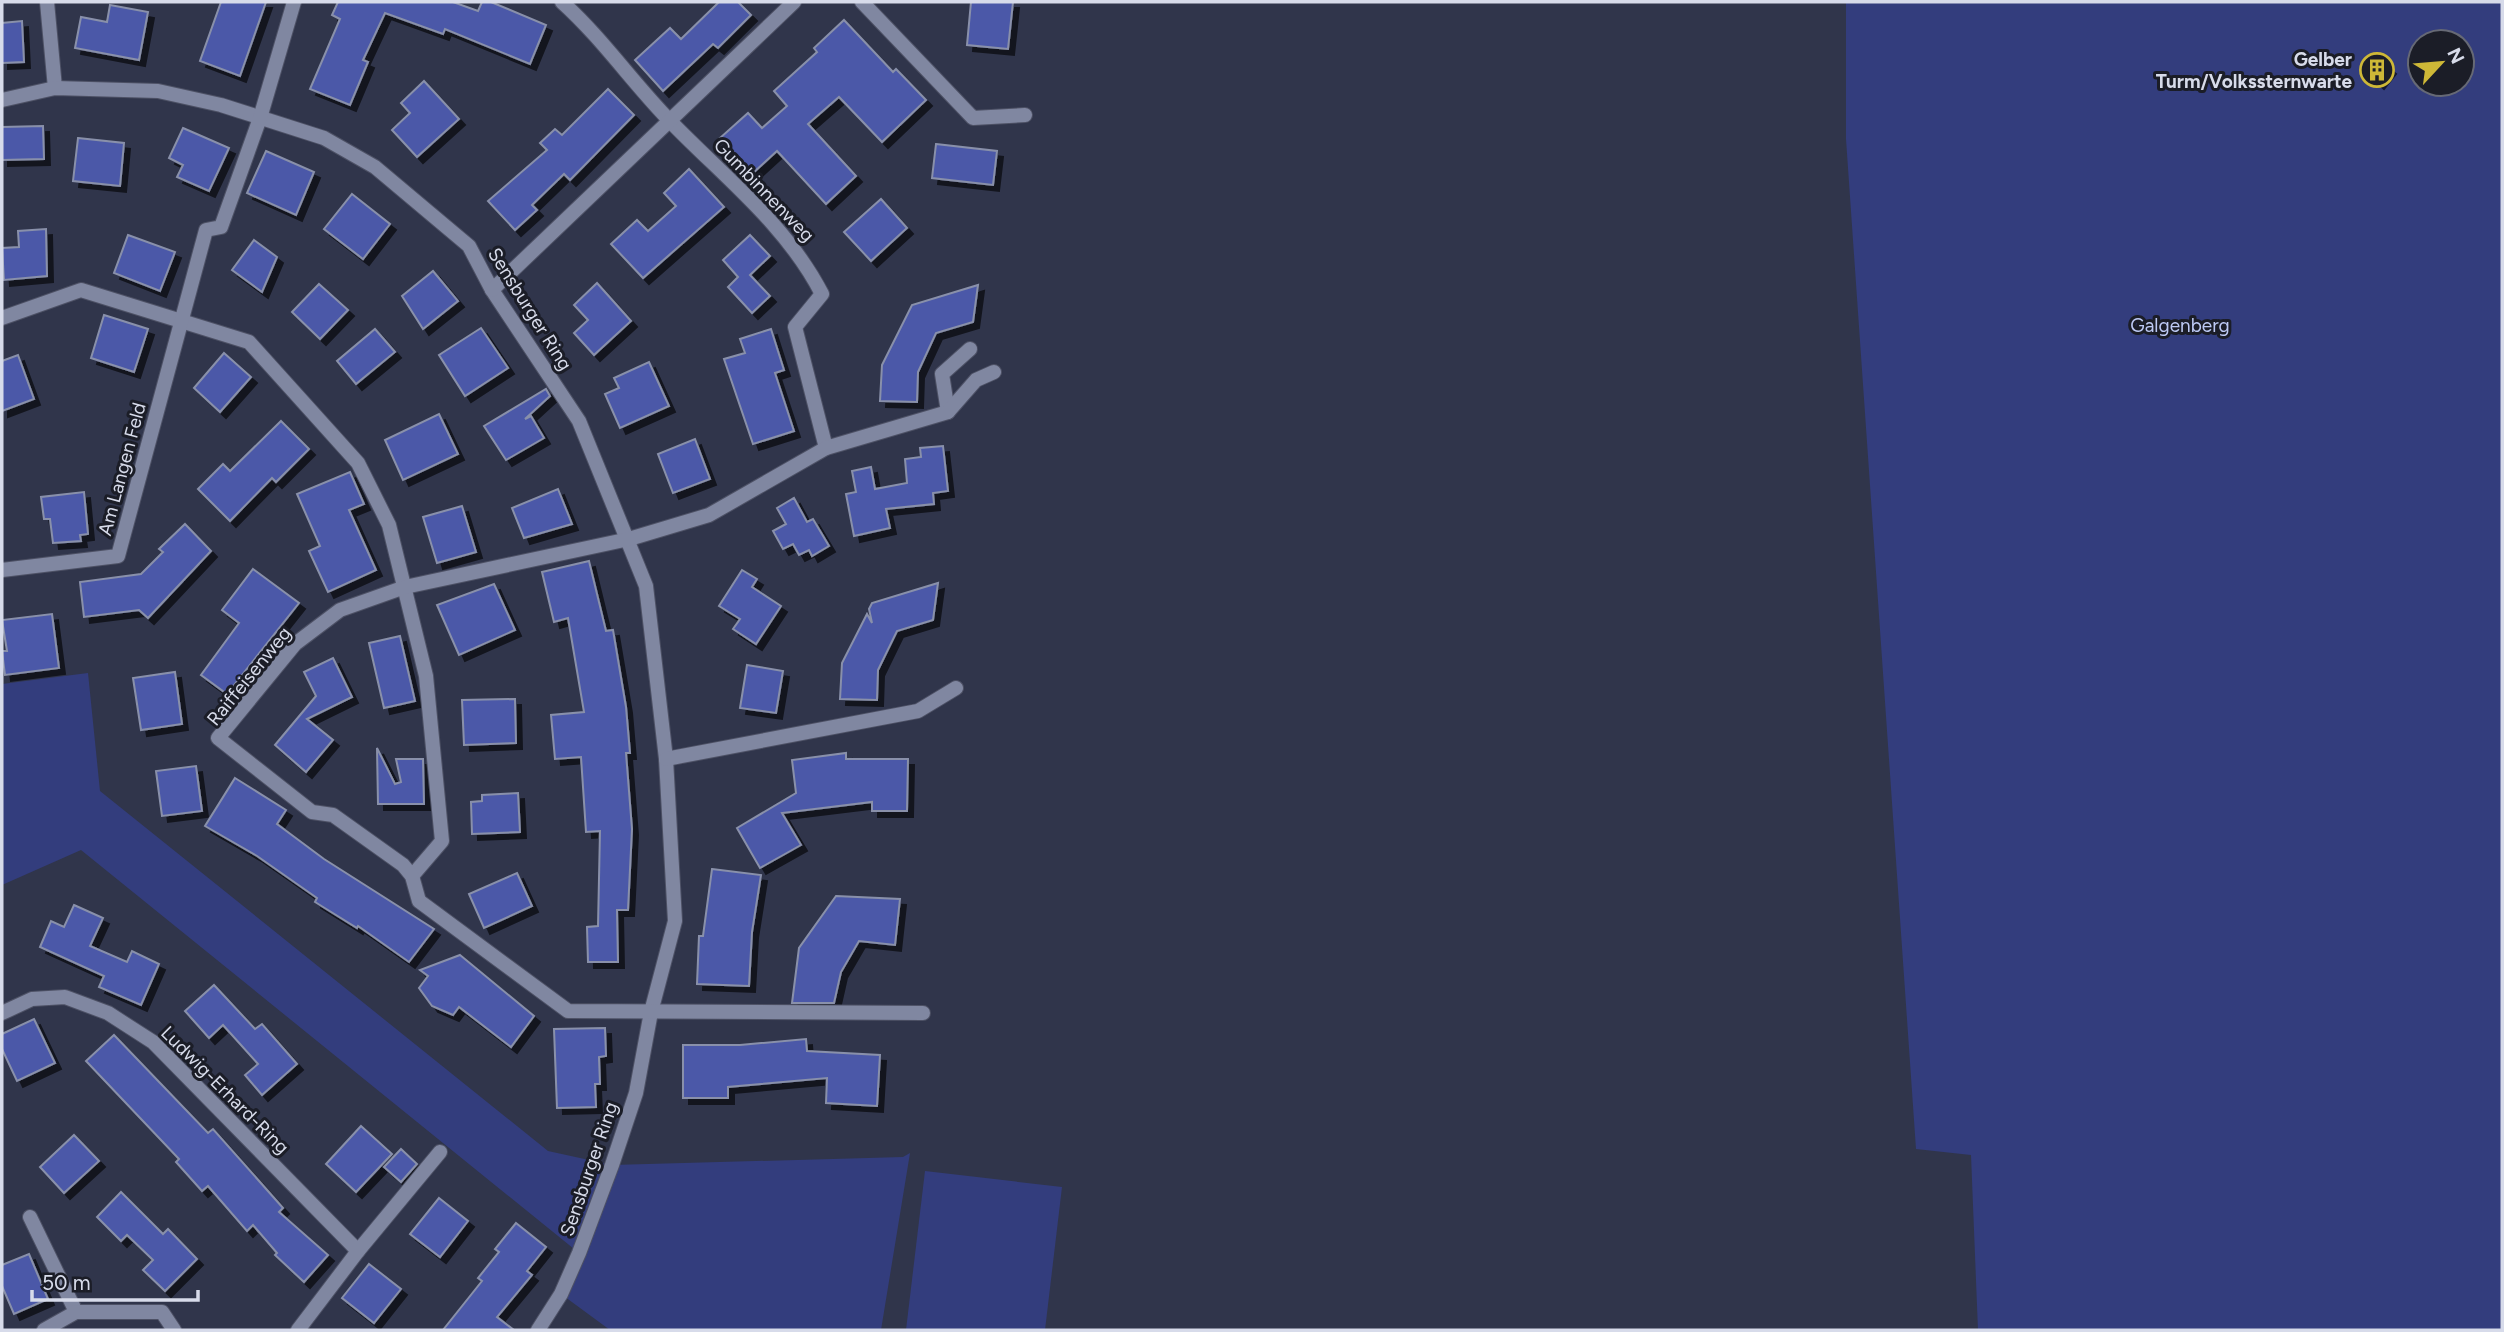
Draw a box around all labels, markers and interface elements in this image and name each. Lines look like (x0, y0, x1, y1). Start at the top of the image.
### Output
north arrow (2406, 28, 2476, 98)
text: N (2442, 44, 2469, 67)
place label: Gelber Turm/Volkssternwarte (2156, 48, 2352, 93)
building icon: Gelber Turm/Volkssternwarte (2358, 51, 2396, 89)
street label: Gumbinnenweg (709, 133, 819, 247)
street label: Sensburger Ring (483, 243, 577, 375)
park label: Galgenberg (2130, 314, 2230, 337)
street label: Am Langen Feld (93, 400, 151, 538)
street label: Raiffeisenweg (202, 622, 296, 730)
street label: Ludwig-Erhard-Ring (156, 1021, 294, 1159)
street label: Sensburger Ring (555, 1099, 623, 1239)
scale bar (32, 1258, 198, 1302)
text: 50 m (42, 1270, 91, 1295)

